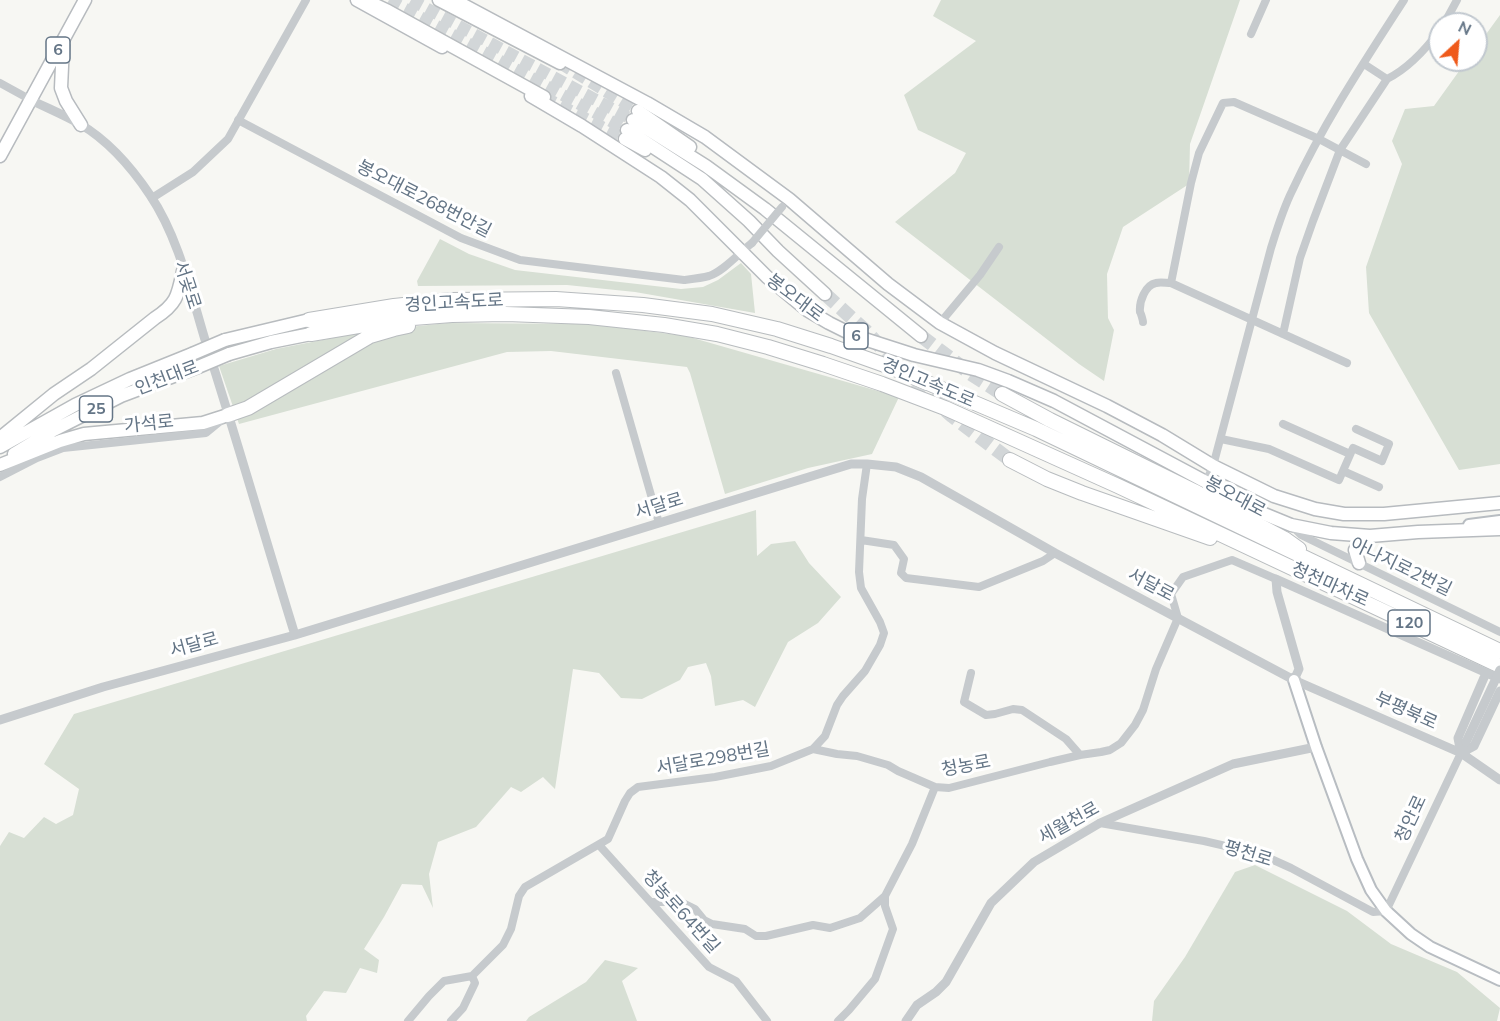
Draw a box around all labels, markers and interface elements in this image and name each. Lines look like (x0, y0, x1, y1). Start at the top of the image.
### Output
north arrow (1428, 12, 1488, 72)
text: N (1455, 16, 1475, 39)
road number: 6 (46, 37, 70, 63)
street label: 봉오대로268번안길 (353, 156, 495, 242)
street label: 서곶로 (169, 258, 205, 312)
street label: 봉오대로 (762, 269, 828, 327)
street label: 경인고속도로 (404, 290, 504, 316)
road number: 6 (844, 323, 868, 349)
street label: 경인고속도로 (878, 354, 978, 412)
street label: 인천대로 (132, 356, 202, 400)
road number: 25 (80, 396, 112, 422)
street label: 가석로 (123, 411, 175, 437)
street label: 봉오대로 (1201, 472, 1269, 522)
street label: 서달로 (632, 488, 686, 524)
street label: 아나지로2번길 (1347, 533, 1455, 601)
street label: 청천마차로 (1288, 558, 1372, 612)
street label: 서달로 (1124, 564, 1178, 606)
road number: 120 (1388, 610, 1430, 636)
street label: 서달로 (167, 628, 221, 662)
street label: 부평북로 (1371, 688, 1441, 734)
street label: 서달로298번길 (654, 738, 772, 780)
street label: 청농로 (940, 751, 992, 781)
street label: 청안로 (1391, 792, 1431, 846)
street label: 세월천로 (1035, 797, 1103, 849)
street label: 평천로 (1221, 836, 1275, 872)
street label: 청농로64번길 (638, 866, 724, 958)

